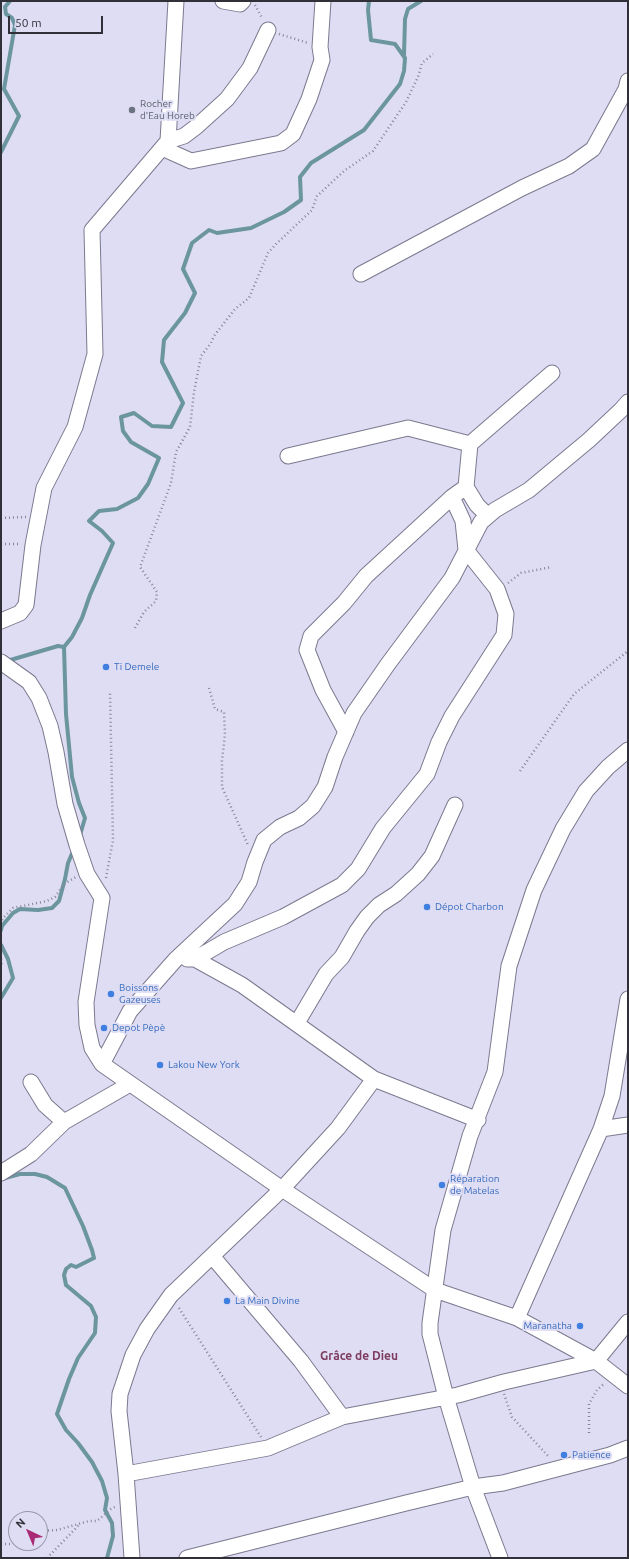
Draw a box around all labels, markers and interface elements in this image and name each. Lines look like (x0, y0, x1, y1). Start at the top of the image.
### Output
scale bar (10, 8, 105, 34)
text: 50 m (15, 16, 42, 29)
place label: Rocher d'Eau Horeb (140, 98, 195, 122)
marker: Rocher d'Eau Horeb (127, 105, 137, 115)
place label: Ti Demele (114, 661, 159, 673)
marker: Ti Demele (101, 662, 111, 672)
place label: Dépot Charbon (435, 901, 504, 913)
marker: Dépot Charbon (422, 902, 432, 912)
place label: Boissons Gazeuses (119, 982, 161, 1006)
marker: Boissons Gazeuses (106, 989, 116, 999)
place label: Depot Pèpè (112, 1022, 165, 1034)
marker: Depot Pèpè (99, 1023, 109, 1033)
place label: Lakou New York (168, 1059, 240, 1071)
marker: Lakou New York (155, 1060, 165, 1070)
place label: Réparation de Matelas (450, 1173, 500, 1196)
marker: Réparation de Matelas (437, 1180, 447, 1190)
place label: La Main Divine (235, 1295, 300, 1307)
marker: La Main Divine (222, 1296, 232, 1306)
place label: Maranatha (524, 1320, 572, 1332)
marker: Maranatha (575, 1321, 585, 1331)
district label: Grâce de Dieu (320, 1349, 398, 1363)
place label: Patience (572, 1449, 611, 1461)
marker: Patience (559, 1450, 569, 1460)
north arrow (8, 1511, 48, 1551)
text: N (13, 1516, 27, 1530)

